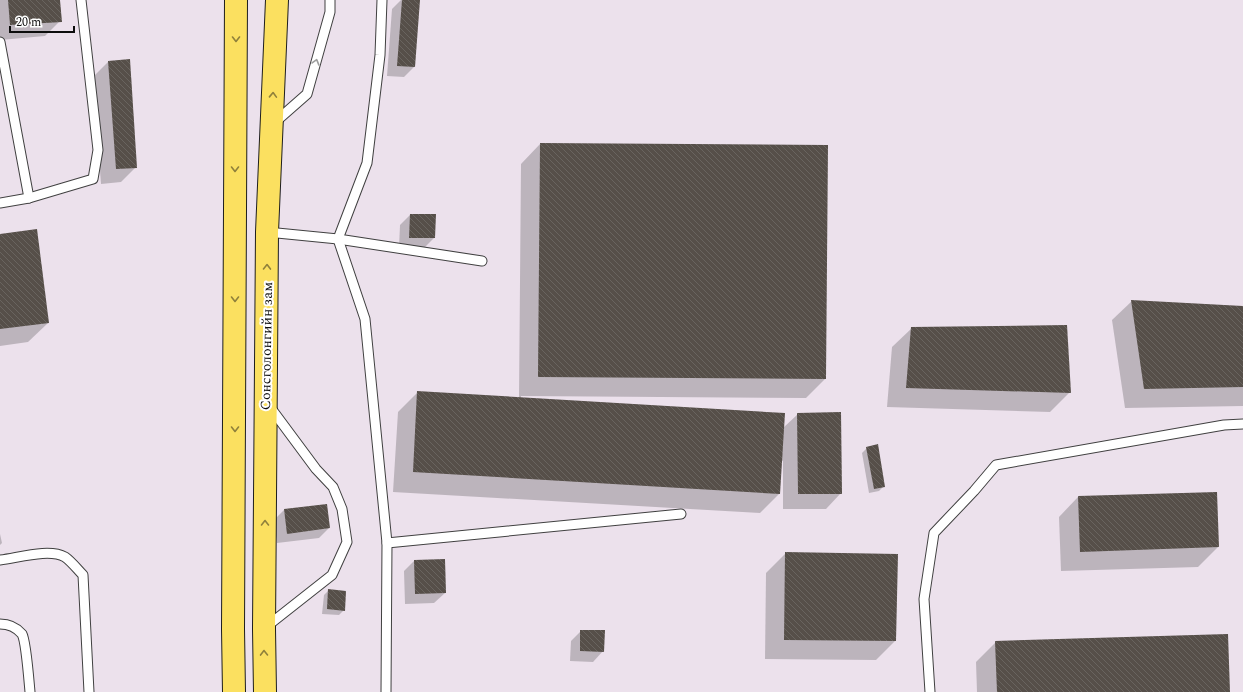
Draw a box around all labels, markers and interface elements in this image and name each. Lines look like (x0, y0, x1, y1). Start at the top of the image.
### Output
scale bar (10, 8, 74, 34)
text: 20 m (16, 13, 41, 32)
one-way arrow (232, 36, 240, 42)
one-way arrow (311, 59, 320, 66)
one-way arrow (268, 92, 277, 98)
one-way arrow (231, 166, 239, 172)
one-way arrow (263, 264, 271, 270)
street label: Сонсголонгийн зам (255, 282, 278, 410)
one-way arrow (231, 296, 239, 302)
one-way arrow (231, 426, 239, 432)
one-way arrow (260, 520, 269, 526)
one-way arrow (260, 650, 268, 656)

